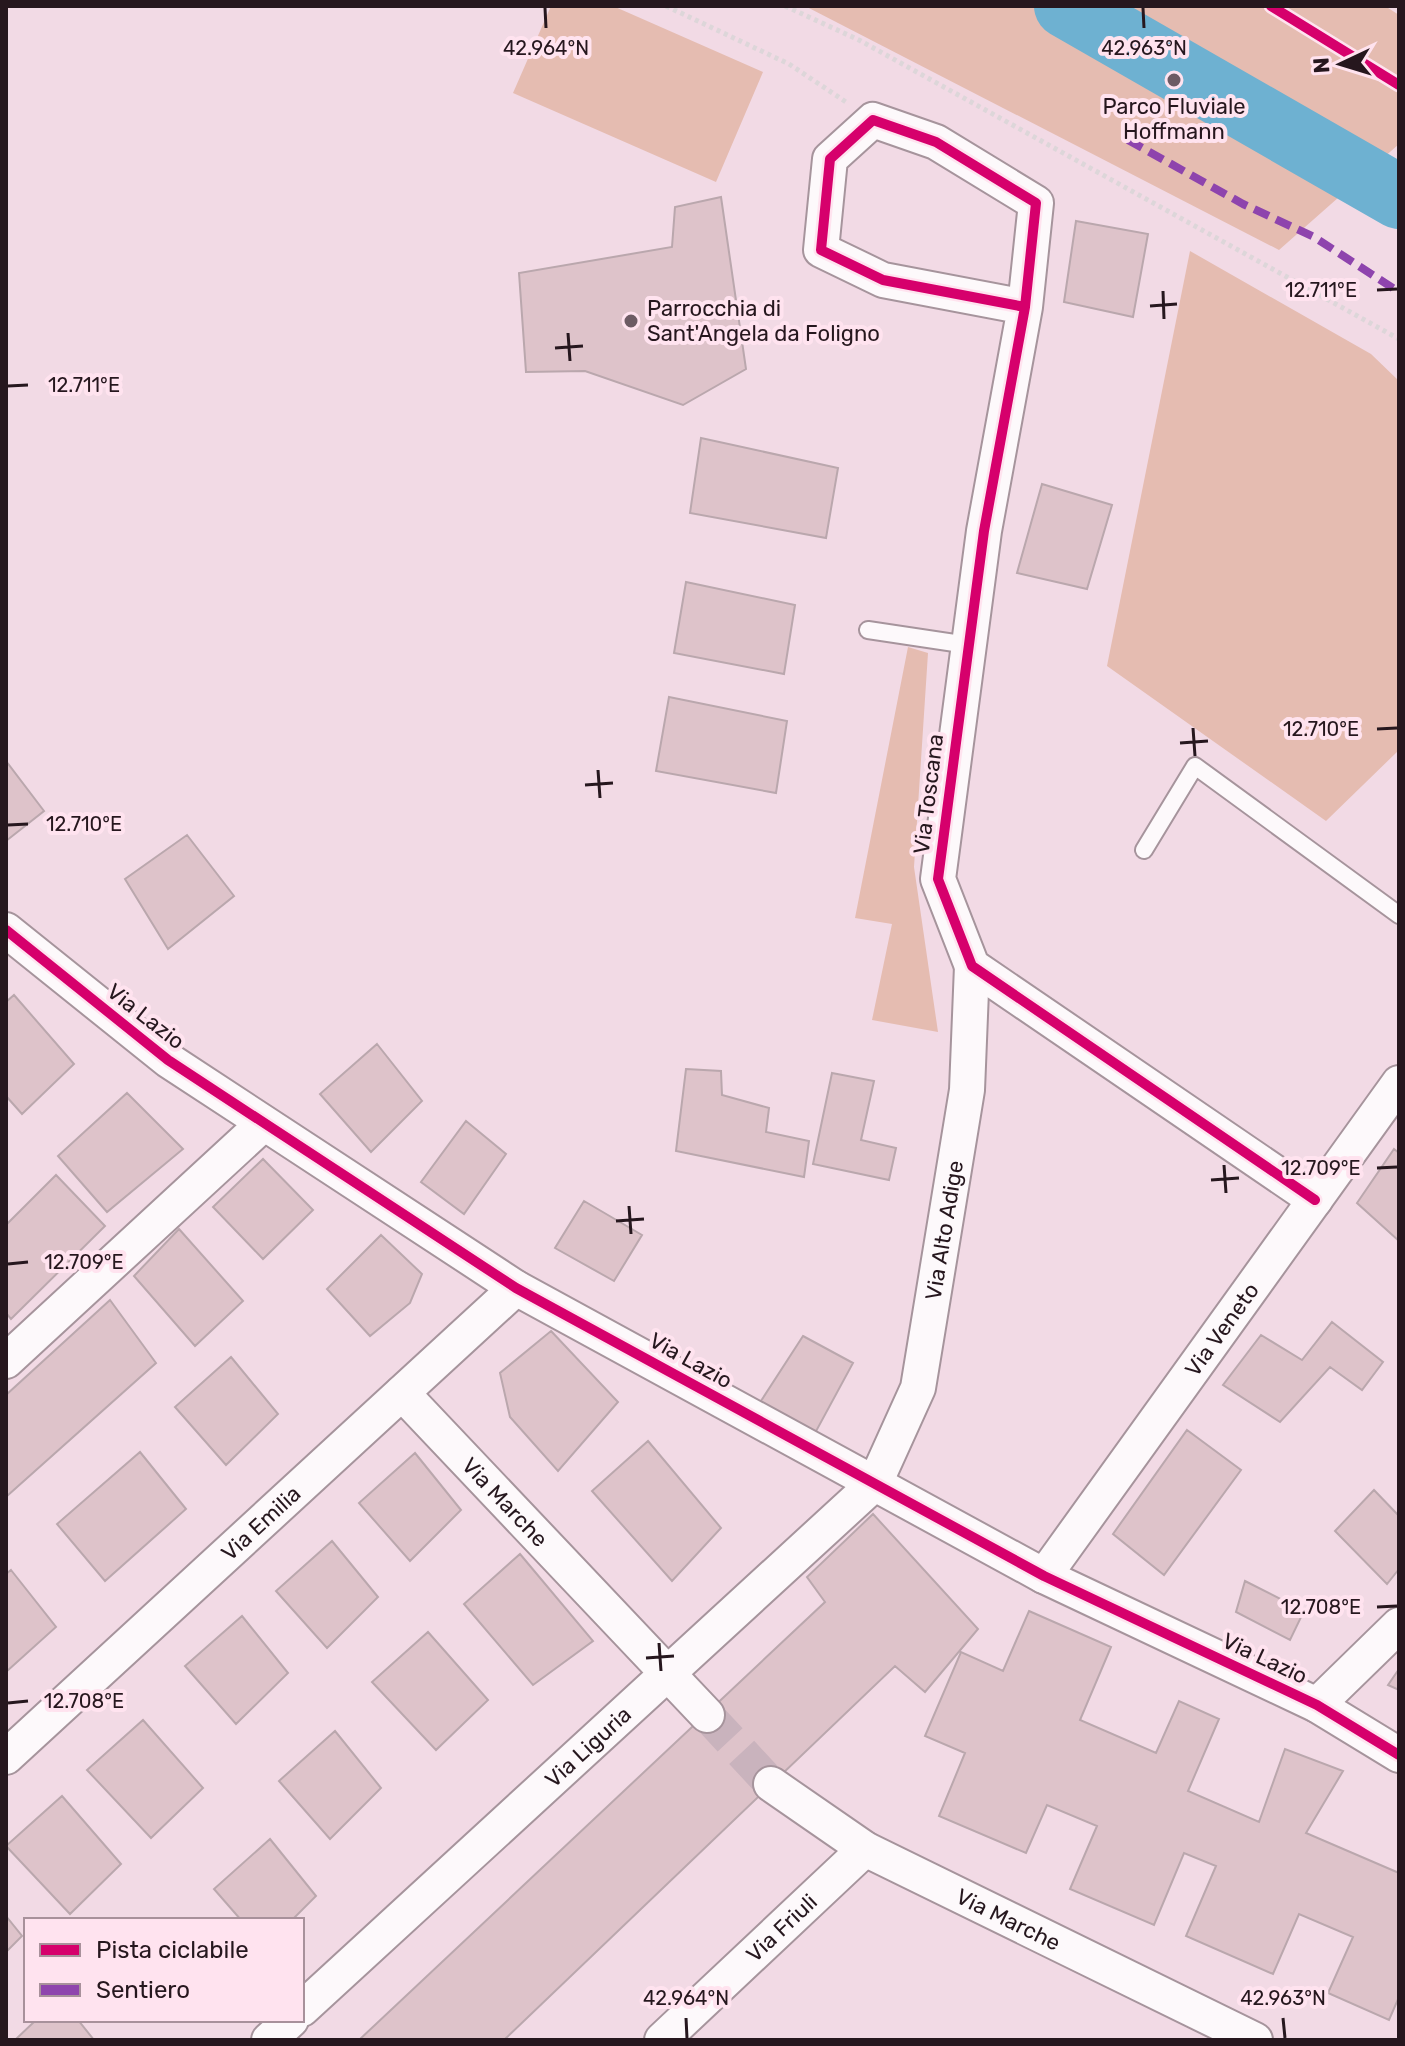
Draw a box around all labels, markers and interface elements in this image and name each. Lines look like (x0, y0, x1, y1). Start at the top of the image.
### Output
north arrow (1301, 24, 1381, 104)
text: 42.964°N (503, 36, 589, 60)
text: 42.963°N (1101, 36, 1187, 60)
text: N (1308, 57, 1336, 74)
marker: Parco Fluviale Hoffmann (1165, 71, 1183, 89)
place label: Parco Fluviale Hoffmann (1102, 93, 1246, 145)
text: 12.711°E (1285, 278, 1357, 302)
place label: Parrocchia di Sant'Angela da Foligno (647, 295, 880, 347)
marker: Parrocchia di Sant'Angela da Foligno (622, 312, 640, 330)
text: 12.711°E (48, 373, 120, 397)
text: 12.710°E (1283, 717, 1359, 741)
street label: Via Toscana (908, 732, 949, 856)
text: 12.710°E (46, 812, 122, 836)
street label: Via Lazio (102, 978, 190, 1055)
text: 12.709°E (1281, 1156, 1361, 1180)
street label: Via Alto Adige (920, 1158, 969, 1302)
text: 12.709°E (44, 1250, 124, 1274)
street label: Via Veneto (1179, 1277, 1265, 1382)
street label: Via Lazio (644, 1327, 737, 1394)
street label: Via Marche (456, 1452, 553, 1553)
street label: Via Emilia (216, 1480, 306, 1566)
text: 12.708°E (1281, 1595, 1361, 1619)
street label: Via Lazio (1218, 1627, 1312, 1690)
text: 12.708°E (44, 1689, 124, 1713)
street label: Via Liguria (540, 1701, 637, 1793)
street label: Via Marche (952, 1883, 1065, 1957)
street label: Via Friuli (741, 1888, 823, 1968)
legend (24, 1918, 304, 2022)
text: Pista ciclabile (96, 1936, 249, 1964)
text: Sentiero (96, 1976, 190, 2004)
text: 42.964°N (643, 1986, 729, 2010)
text: 42.963°N (1240, 1986, 1326, 2010)

